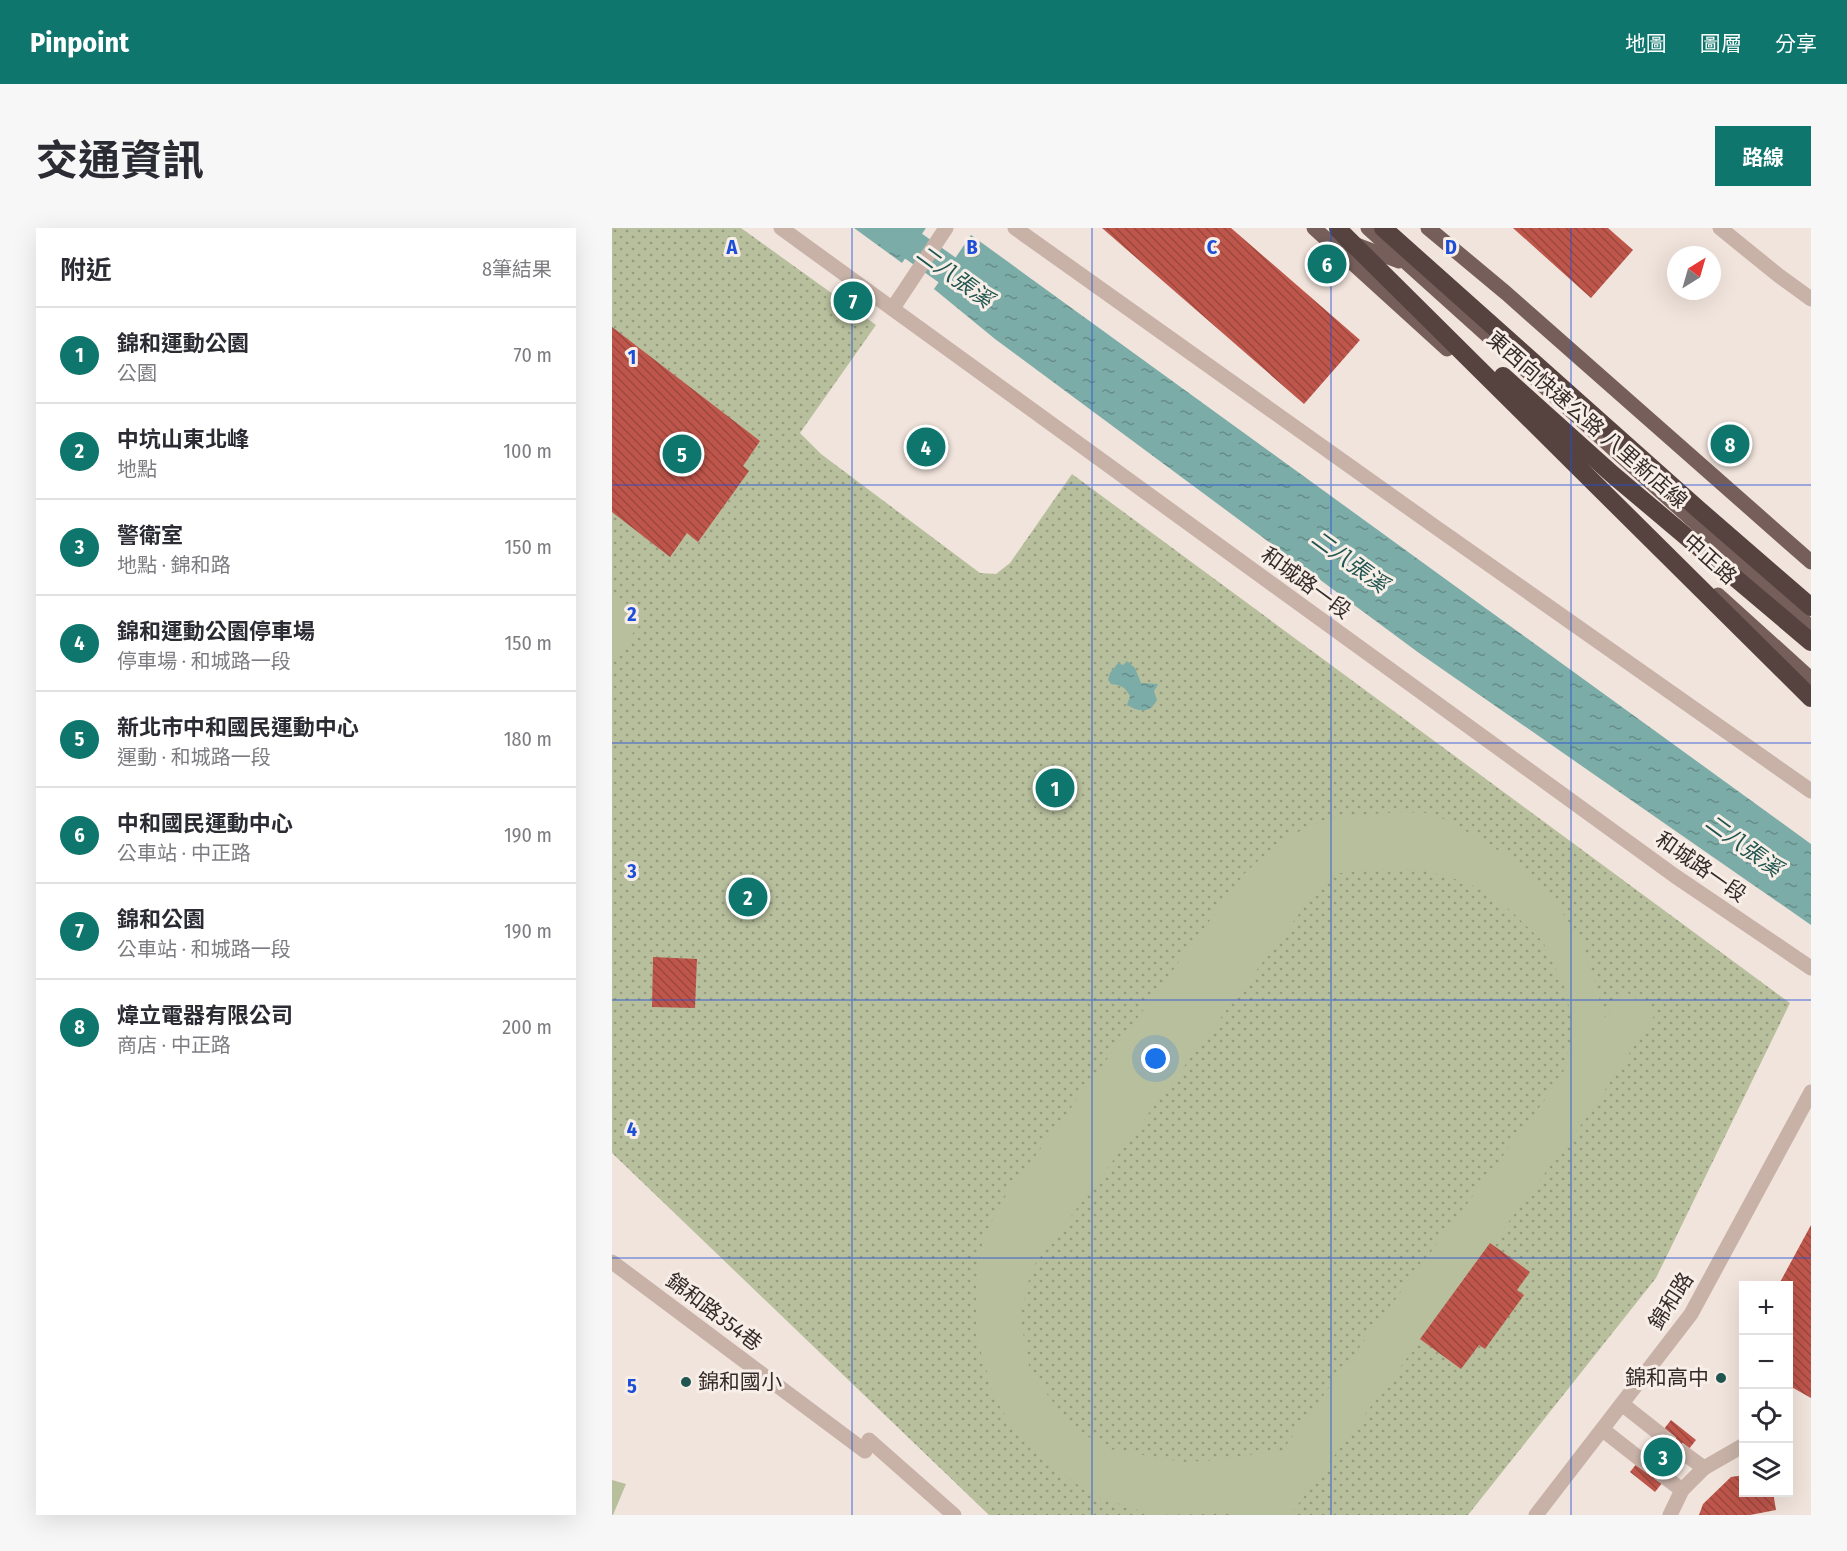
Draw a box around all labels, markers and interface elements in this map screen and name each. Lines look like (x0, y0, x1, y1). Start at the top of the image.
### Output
text: Pinpoint (30, 26, 129, 59)
text: 地圖 (1625, 31, 1667, 57)
text: 圖層 (1700, 31, 1742, 57)
text: 分享 (1775, 31, 1817, 57)
button: 路線 (1715, 126, 1811, 186)
text: 交通資訊 (36, 136, 204, 186)
text: A (726, 235, 739, 259)
text: B (966, 235, 978, 259)
text: C (1207, 235, 1218, 259)
text: D (1445, 235, 1457, 259)
water label: 二八張溪 (911, 240, 1001, 315)
pin: 6 (1308, 242, 1346, 286)
north arrow (1667, 246, 1721, 300)
text: 附近 (60, 255, 112, 286)
text: 8筆結果 (482, 257, 552, 281)
pin: 7 (834, 278, 872, 324)
street label: 東西向快速公路 八里新店線 (1482, 326, 1692, 514)
text: 錦和運動公園 (117, 330, 249, 357)
text: 1 (75, 343, 84, 367)
text: 70 m (514, 343, 552, 367)
text: 1 (628, 345, 636, 369)
text: 公園 (117, 361, 157, 385)
pin: 8 (1710, 422, 1750, 466)
pin: 4 (906, 424, 946, 470)
text: 中坑山東北峰 (117, 426, 249, 453)
pin: 5 (662, 432, 702, 476)
text: 2 (75, 439, 84, 463)
text: 100 m (503, 439, 552, 463)
text: 地點 (117, 457, 157, 481)
text: 警衛室 (117, 522, 183, 549)
water label: 二八張溪 (1306, 525, 1396, 600)
street label: 中正路 (1678, 528, 1742, 590)
text: 3 (75, 535, 84, 559)
text: 150 m (505, 535, 552, 559)
street label: 和城路一段 (1256, 542, 1356, 624)
text: 地點 · 錦和路 (117, 553, 231, 577)
text: 2 (626, 602, 637, 626)
text: 錦和運動公園停車場 (117, 618, 315, 645)
text: 4 (74, 631, 85, 655)
text: 150 m (505, 631, 552, 655)
text: 停車場 · 和城路一段 (117, 649, 291, 673)
text: 新北市中和國民運動中心 (117, 714, 359, 741)
text: 5 (75, 727, 84, 751)
text: 180 m (504, 727, 552, 751)
text: 運動 · 和城路一段 (117, 745, 271, 769)
pin: 1 (1036, 766, 1074, 810)
water label: 二八張溪 (1700, 809, 1790, 884)
text: 中和國民運動中心 (117, 810, 293, 837)
text: 6 (74, 823, 85, 847)
text: 190 m (504, 823, 552, 847)
street label: 和城路一段 (1651, 826, 1751, 908)
text: 公車站 · 中正路 (117, 841, 251, 865)
text: 3 (626, 859, 637, 883)
pin: 2 (728, 874, 768, 920)
text: 錦和公園 (117, 906, 205, 933)
text: 7 (75, 919, 84, 943)
text: 190 m (504, 919, 552, 943)
text: 公車站 · 和城路一段 (117, 937, 291, 961)
text: 煒立電器有限公司 (117, 1002, 293, 1029)
text: 8 (74, 1015, 85, 1039)
text: 200 m (502, 1015, 552, 1039)
text: 商店 · 中正路 (117, 1033, 231, 1057)
your location (1141, 1044, 1170, 1073)
text: 4 (627, 1117, 637, 1141)
street label: 錦和路354巷 (661, 1268, 767, 1356)
street label: 錦和路 (1643, 1268, 1699, 1334)
map controls (1739, 1281, 1793, 1497)
button: + (1739, 1281, 1793, 1335)
button: − (1739, 1335, 1793, 1389)
place label: 錦和高中 (1625, 1365, 1709, 1391)
place label: 錦和國小 (698, 1369, 782, 1395)
marker: 錦和高中 (1714, 1371, 1728, 1385)
text: 5 (627, 1374, 637, 1398)
marker: 錦和國小 (679, 1375, 693, 1389)
button: locate (1739, 1389, 1793, 1443)
pin: 3 (1644, 1434, 1682, 1480)
button: layers (1739, 1443, 1793, 1497)

